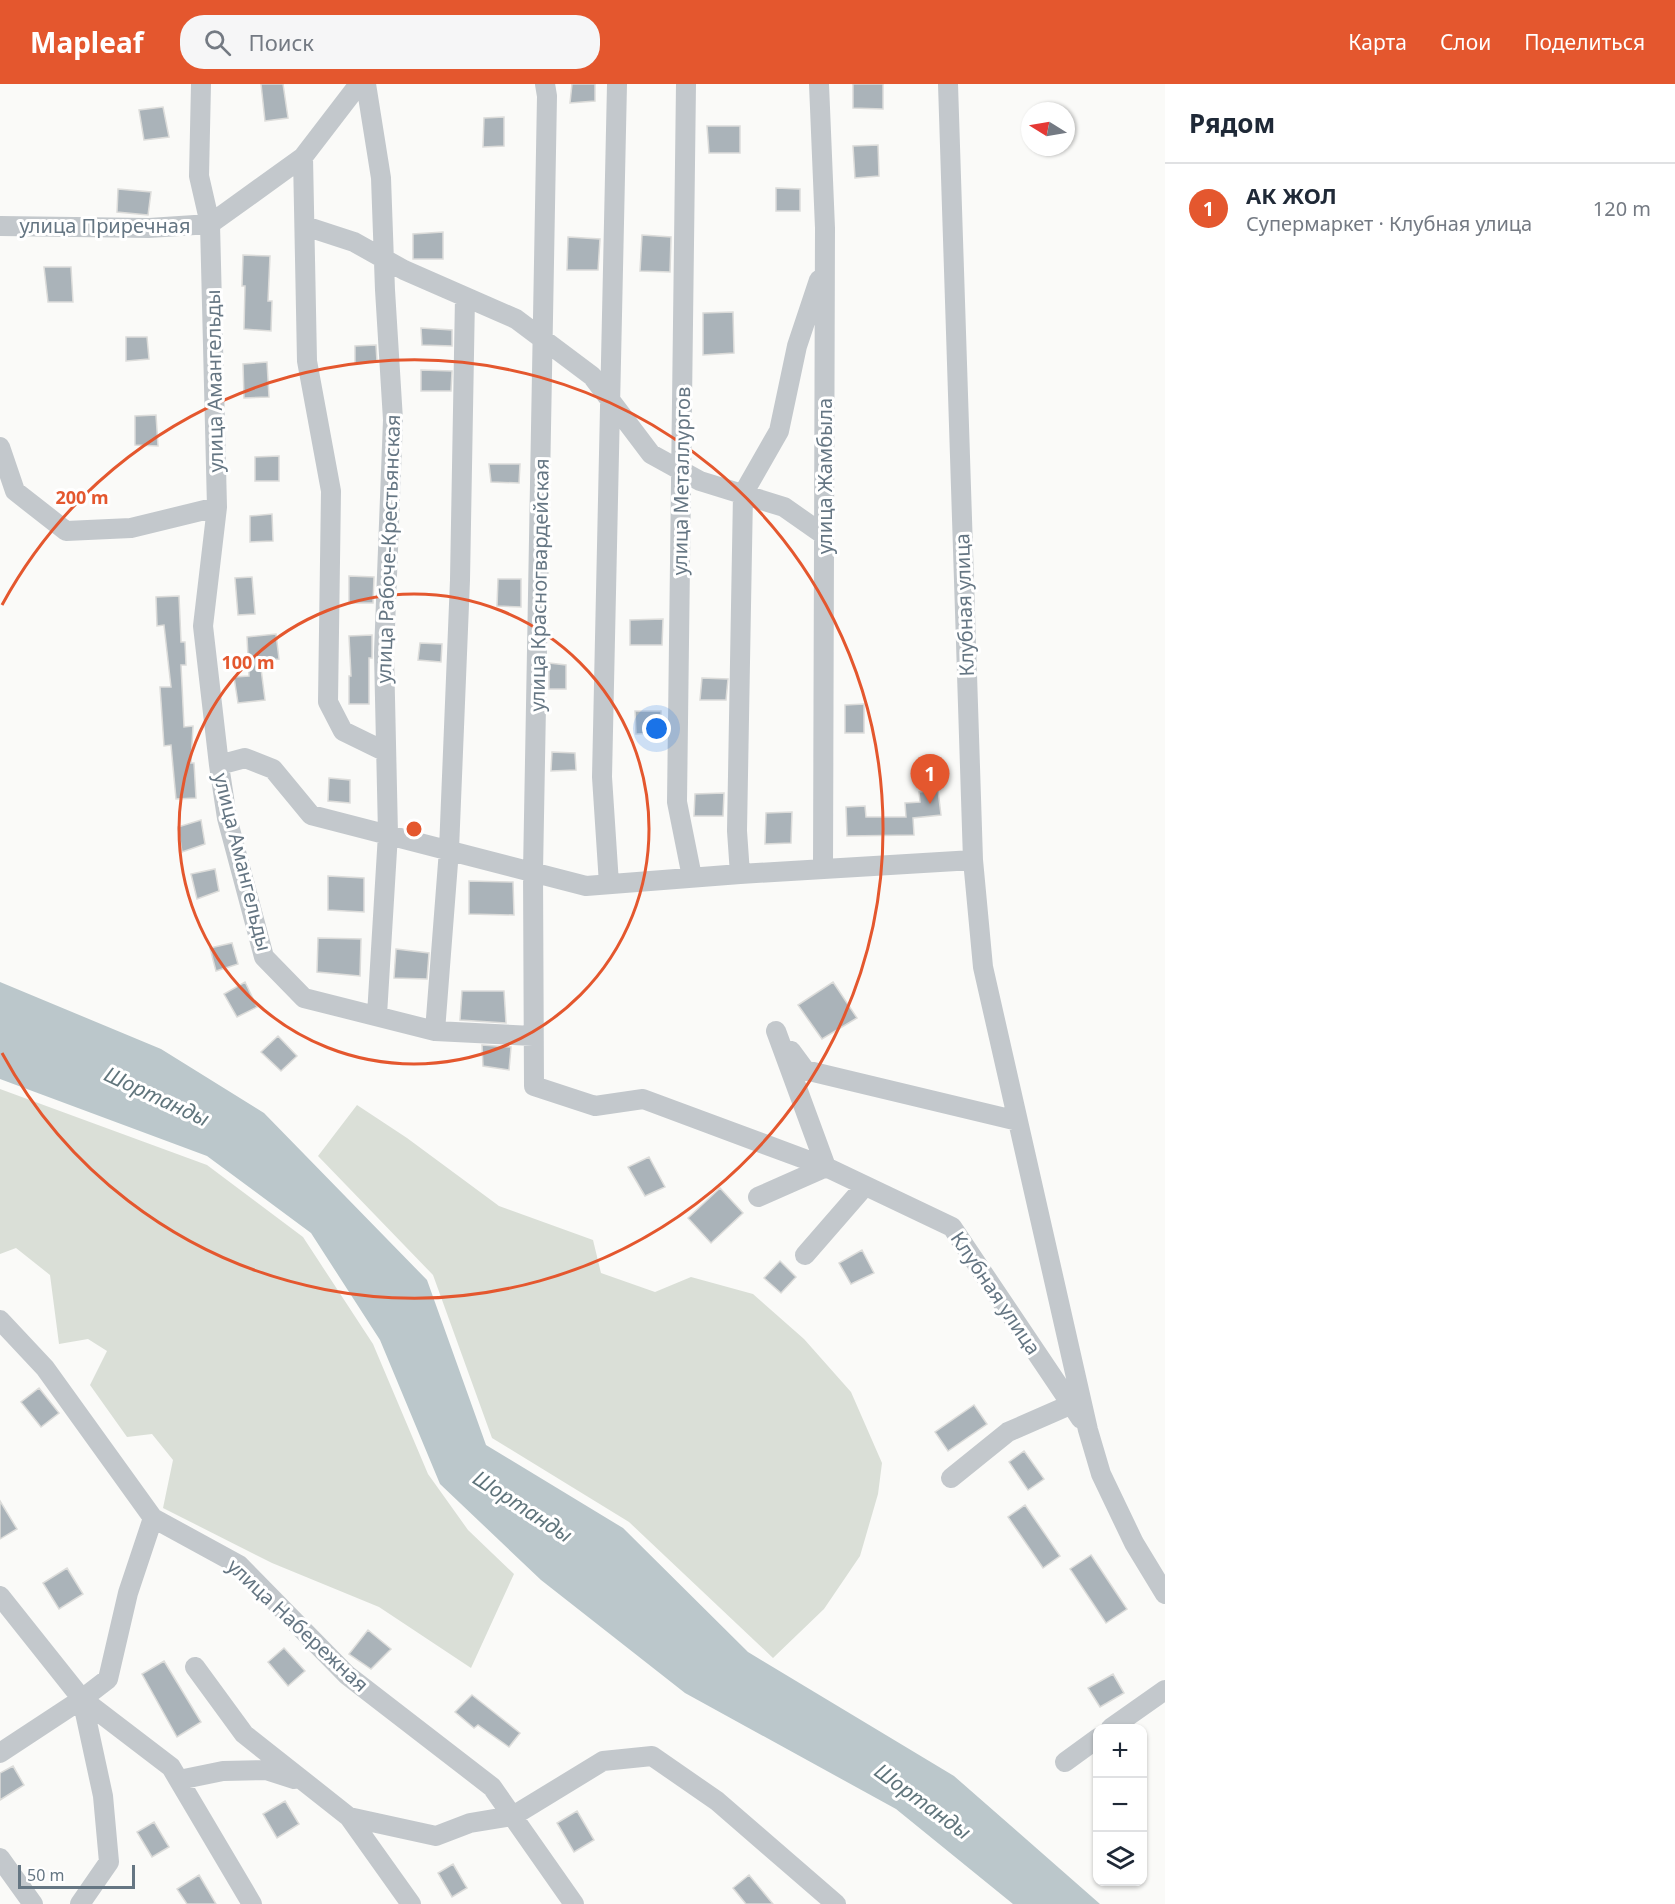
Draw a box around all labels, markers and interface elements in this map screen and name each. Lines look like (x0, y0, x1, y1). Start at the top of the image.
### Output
search box (180, 15, 600, 69)
text: Mapleaf (30, 23, 144, 61)
icon: search (201, 26, 234, 59)
text: Поиск (249, 27, 314, 57)
text: Карта (1348, 28, 1407, 56)
text: Слои (1440, 28, 1491, 56)
text: Поделиться (1524, 28, 1645, 56)
north arrow (1021, 102, 1075, 156)
text: Рядом (1189, 105, 1275, 141)
text: АК ЖОЛ (1246, 180, 1337, 210)
text: 1 (1203, 195, 1214, 222)
text: 120 m (1593, 195, 1651, 222)
text: Супермаркет · Клубная улица (1246, 210, 1532, 237)
street label: улица Приречная (20, 212, 190, 239)
street label: улица Амангельды (199, 289, 229, 473)
street label: улица Металлургов (666, 386, 696, 576)
street label: улица Жамбыла (811, 398, 838, 554)
street label: улица Рабоче-Крестьянская (370, 414, 406, 684)
street label: улица Красногвардейская (523, 458, 555, 712)
text: 200 m (55, 485, 109, 509)
street label: Клубная улица (948, 533, 980, 677)
text: 100 m (221, 650, 275, 674)
your location (642, 714, 671, 743)
pin: 1 (910, 754, 950, 804)
street label: улица Амангельды (208, 770, 278, 954)
centre of rings (404, 819, 424, 839)
water label: Шортанды (100, 1059, 214, 1133)
street label: Клубная улица (945, 1226, 1047, 1360)
water label: Шортанды (468, 1464, 578, 1548)
street label: улица Набережная (222, 1552, 374, 1698)
map controls (1093, 1724, 1147, 1886)
button: + (1093, 1724, 1147, 1778)
water label: Шортанды (869, 1756, 977, 1846)
button: − (1093, 1778, 1147, 1832)
button: layers (1093, 1832, 1147, 1886)
scale bar (18, 1862, 135, 1890)
text: 50 m (27, 1864, 64, 1886)

